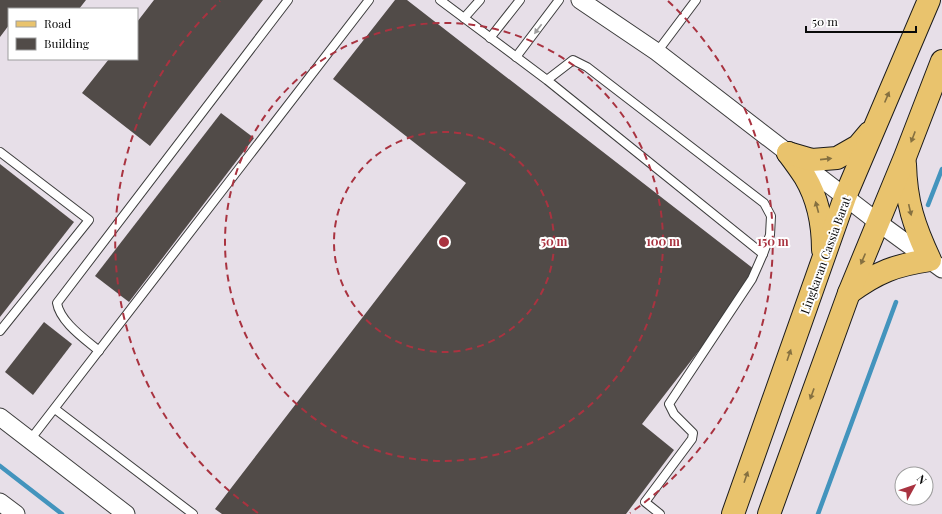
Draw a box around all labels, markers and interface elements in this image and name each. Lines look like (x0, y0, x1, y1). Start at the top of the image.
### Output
legend (8, 8, 138, 60)
scale bar (806, 8, 916, 34)
text: 50 m (812, 13, 838, 29)
text: Road (44, 15, 71, 31)
one-way arrow (534, 23, 542, 34)
text: Building (44, 35, 90, 51)
one-way arrow (885, 90, 891, 102)
one-way arrow (910, 132, 916, 144)
one-way arrow (820, 156, 832, 162)
street label: Lingkaran Cassia Barat (796, 193, 854, 316)
one-way arrow (814, 201, 820, 213)
one-way arrow (908, 204, 914, 216)
text: 50 m (541, 233, 568, 249)
text: 100 m (646, 233, 680, 249)
text: 150 m (757, 233, 789, 249)
centre of rings (437, 235, 451, 249)
one-way arrow (860, 254, 866, 265)
one-way arrow (787, 348, 793, 360)
one-way arrow (809, 388, 815, 400)
north arrow (894, 466, 934, 506)
one-way arrow (744, 471, 750, 483)
text: N (914, 471, 930, 487)

